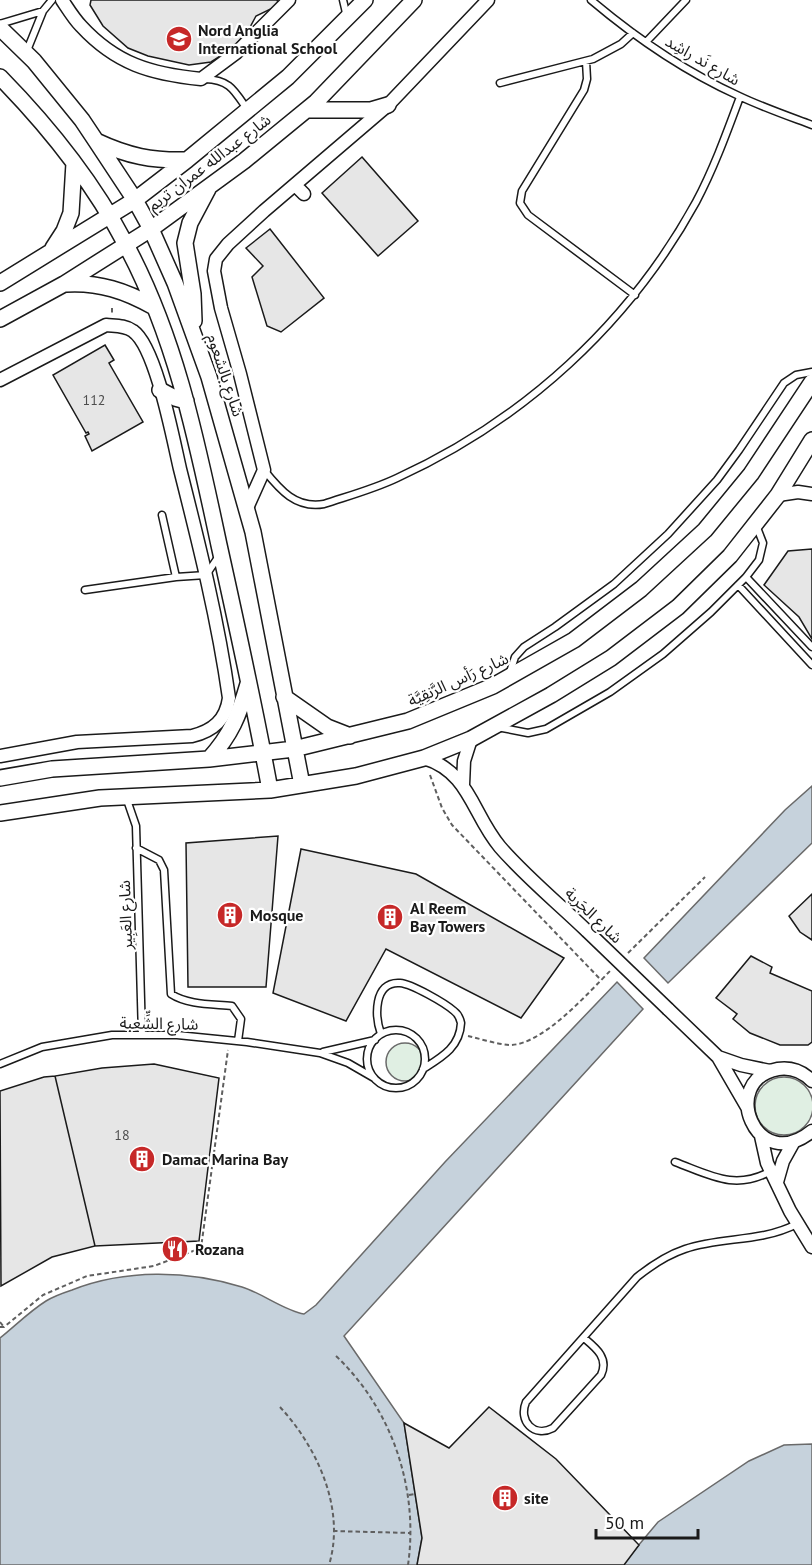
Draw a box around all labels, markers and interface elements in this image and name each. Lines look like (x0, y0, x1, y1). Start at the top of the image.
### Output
place label: Nord Anglia International School (198, 20, 337, 58)
school or university icon: Nord Anglia International School (164, 24, 194, 54)
street label: شارع نَد راشِد (661, 31, 744, 92)
street label: شارع عبدالله عمران تريم (143, 109, 276, 217)
street label: شارع بالشعوم (200, 331, 249, 420)
house number: 112 (83, 391, 105, 409)
street label: شارع رَأس الرَّنقِيَّة (405, 648, 513, 713)
street label: شارع العَبِير (114, 880, 139, 951)
street label: شارع الجَرية (559, 883, 627, 949)
place label: Al Reem Bay Towers (410, 898, 486, 936)
building icon: Mosque (215, 900, 245, 930)
building icon: Al Reem Bay Towers (375, 902, 405, 932)
place label: Mosque (250, 905, 303, 925)
street label: شارع الشِّعبة (119, 1010, 199, 1037)
house number: 18 (114, 1126, 130, 1144)
building icon: Damac Marina Bay (127, 1144, 157, 1174)
place label: Damac Marina Bay (162, 1149, 288, 1169)
restaurant icon: Rozana (160, 1234, 190, 1264)
place label: Rozana (195, 1239, 244, 1259)
building icon: site (490, 1483, 520, 1513)
place label: site (524, 1488, 549, 1508)
scale bar (596, 1502, 698, 1540)
text: 50 m (605, 1511, 644, 1534)

